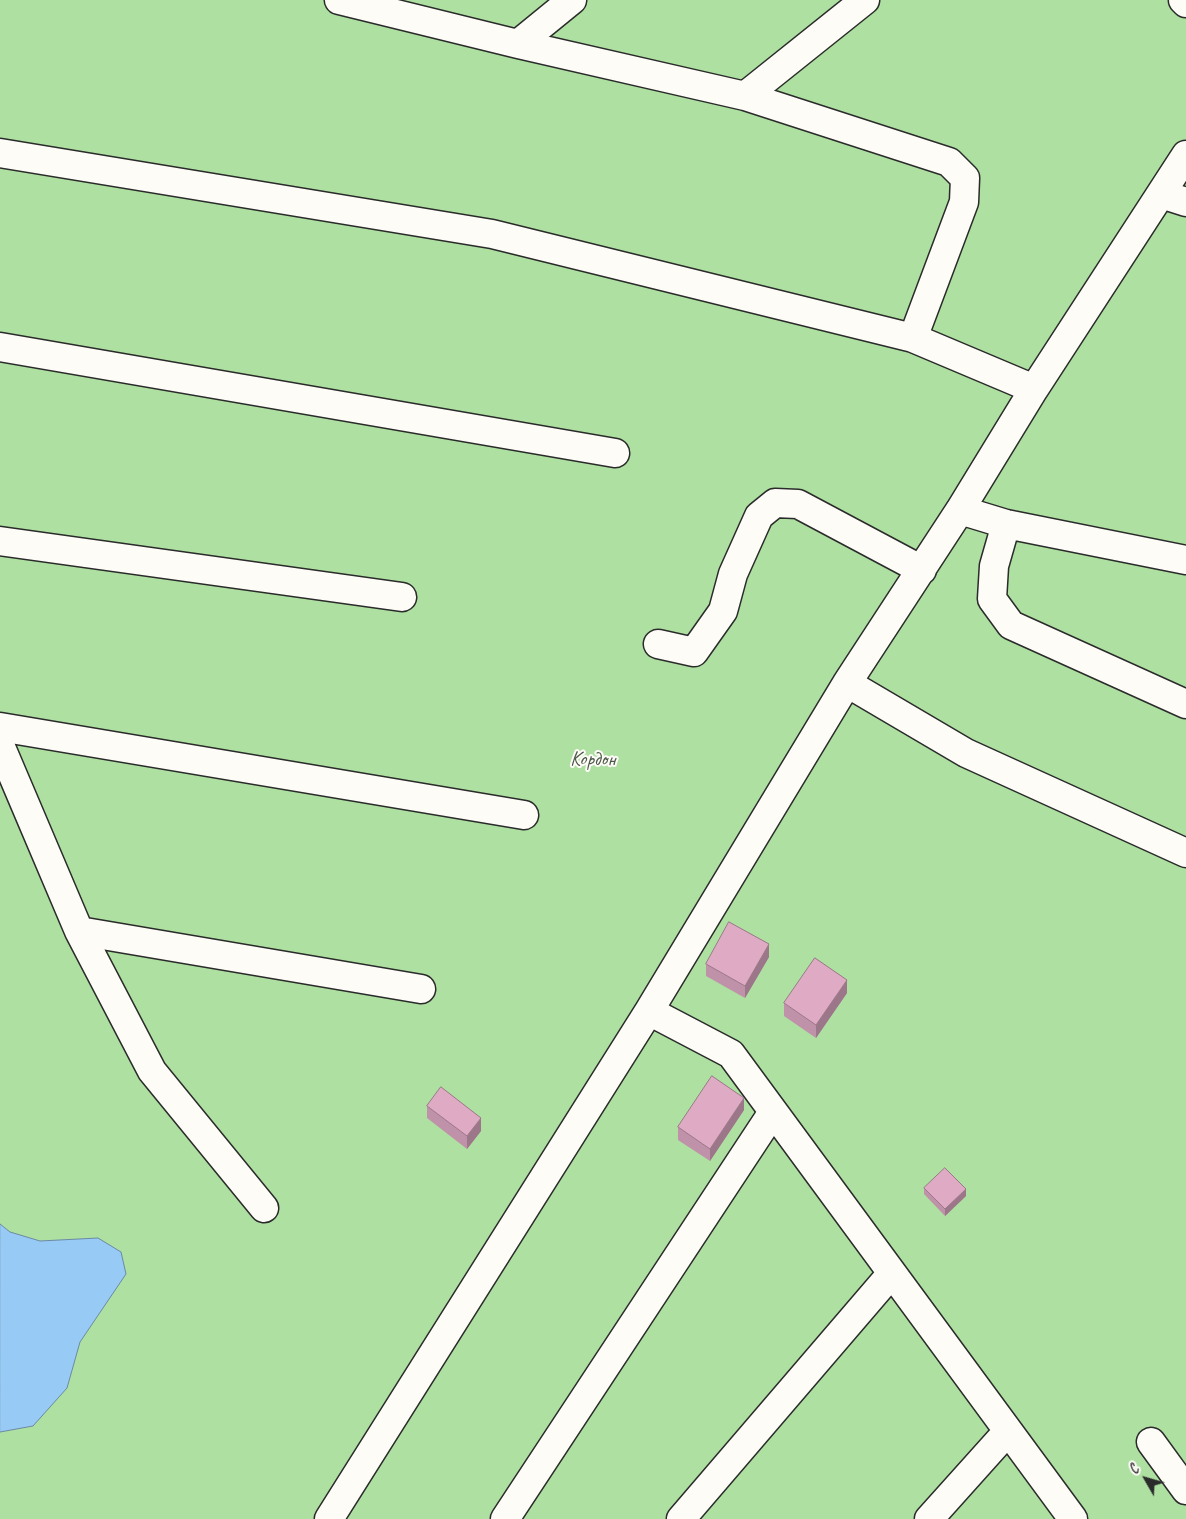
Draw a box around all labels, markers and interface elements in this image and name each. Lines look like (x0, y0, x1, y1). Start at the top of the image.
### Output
park label: Кордон (570, 748, 616, 772)
north arrow (1121, 1454, 1171, 1504)
text: С (1125, 1462, 1143, 1477)

